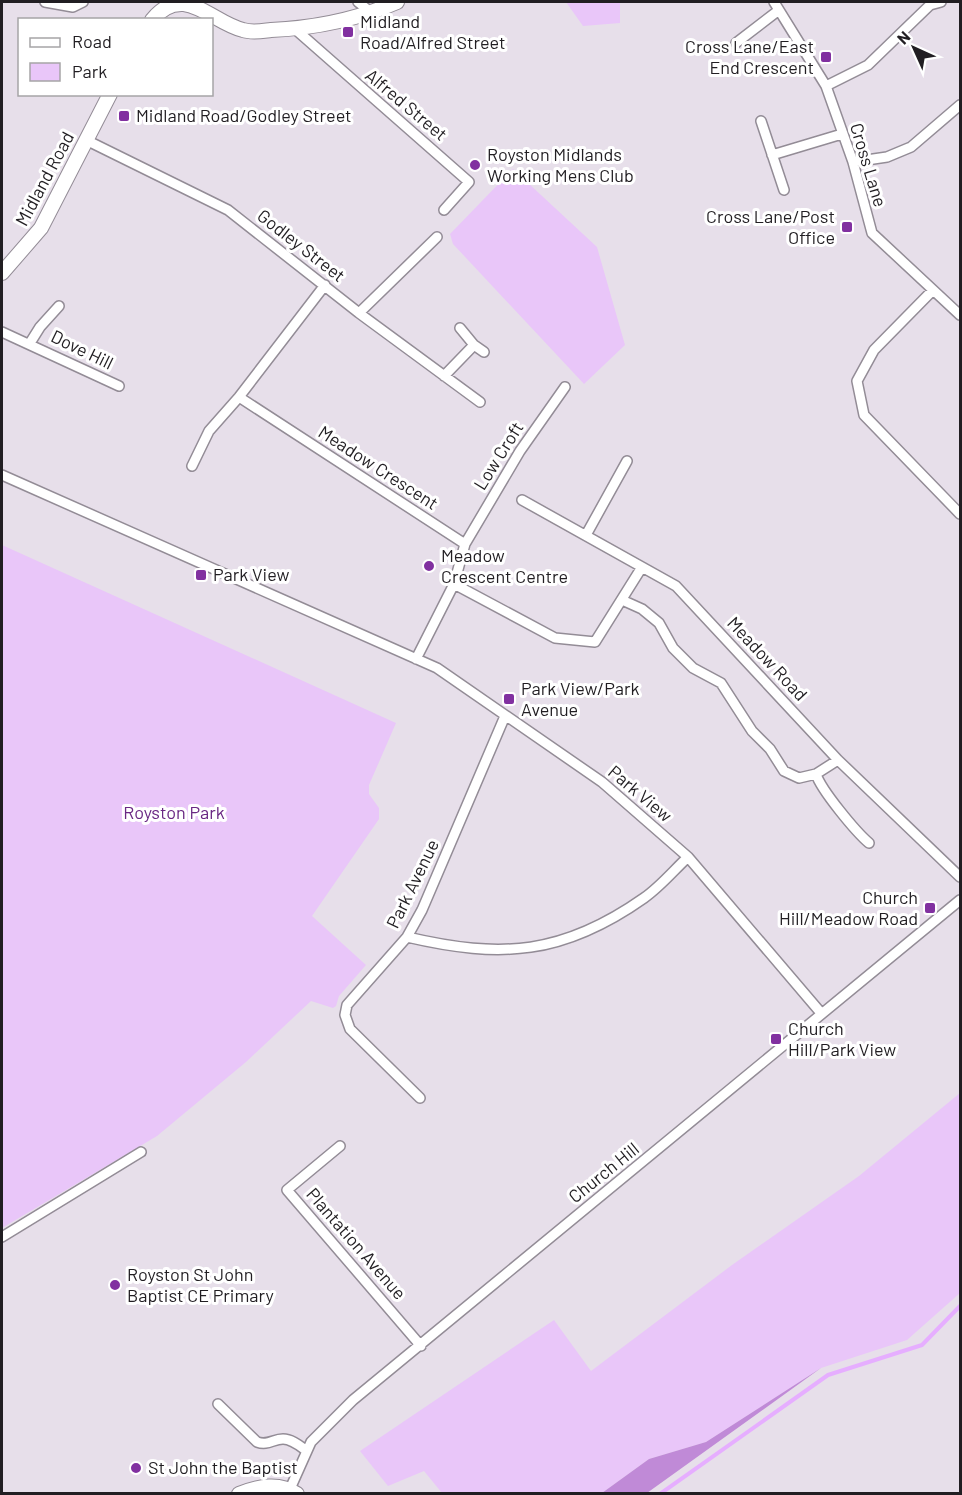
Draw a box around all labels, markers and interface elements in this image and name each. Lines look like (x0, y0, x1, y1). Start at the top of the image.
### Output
place label: Midland Road/Alfred Street (360, 10, 506, 53)
legend (18, 18, 213, 96)
north arrow (884, 18, 944, 78)
marker: Midland Road/Alfred Street (341, 25, 355, 39)
text: N (893, 27, 914, 48)
text: Road (72, 30, 112, 52)
place label: Cross Lane/East End Crescent (685, 35, 814, 78)
marker: Cross Lane/East End Crescent (819, 50, 833, 64)
text: Park (72, 60, 107, 82)
street label: Alfred Street (361, 64, 452, 145)
place label: Midland Road/Godley Street (136, 104, 352, 126)
marker: Midland Road/Godley Street (117, 109, 131, 123)
street label: Cross Lane (846, 120, 892, 209)
street label: Midland Road (10, 128, 78, 229)
place label: Royston Midlands Working Mens Club (487, 143, 634, 186)
marker: Royston Midlands Working Mens Club (468, 158, 482, 172)
street label: Godley Street (253, 204, 350, 286)
place label: Cross Lane/Post Office (706, 205, 835, 248)
marker: Cross Lane/Post Office (840, 220, 854, 234)
street label: Dove Hill (48, 325, 117, 374)
street label: Low Croft (469, 417, 528, 494)
street label: Meadow Crescent (315, 420, 442, 514)
place label: Meadow Crescent Centre (441, 544, 568, 587)
marker: Meadow Crescent Centre (422, 559, 436, 573)
place label: Park View (213, 563, 290, 585)
marker: Park View (194, 568, 208, 582)
street label: Meadow Road (723, 612, 812, 705)
place label: Park View/Park Avenue (521, 677, 640, 720)
marker: Park View/Park Avenue (502, 692, 516, 706)
street label: Park View (604, 760, 677, 826)
park label: Royston Park (123, 801, 225, 823)
street label: Park Avenue (381, 836, 443, 932)
place label: Church Hill/Meadow Road (779, 886, 918, 929)
marker: Church Hill/Meadow Road (923, 901, 937, 915)
place label: Church Hill/Park View (788, 1017, 896, 1060)
marker: Church Hill/Park View (769, 1032, 783, 1046)
street label: Church Hill (564, 1137, 643, 1207)
street label: Plantation Avenue (302, 1183, 411, 1304)
place label: Royston St John Baptist CE Primary (127, 1263, 274, 1306)
marker: Royston St John Baptist CE Primary (108, 1278, 122, 1292)
place label: St John the Baptist (148, 1456, 298, 1478)
marker: St John the Baptist (129, 1461, 143, 1475)

